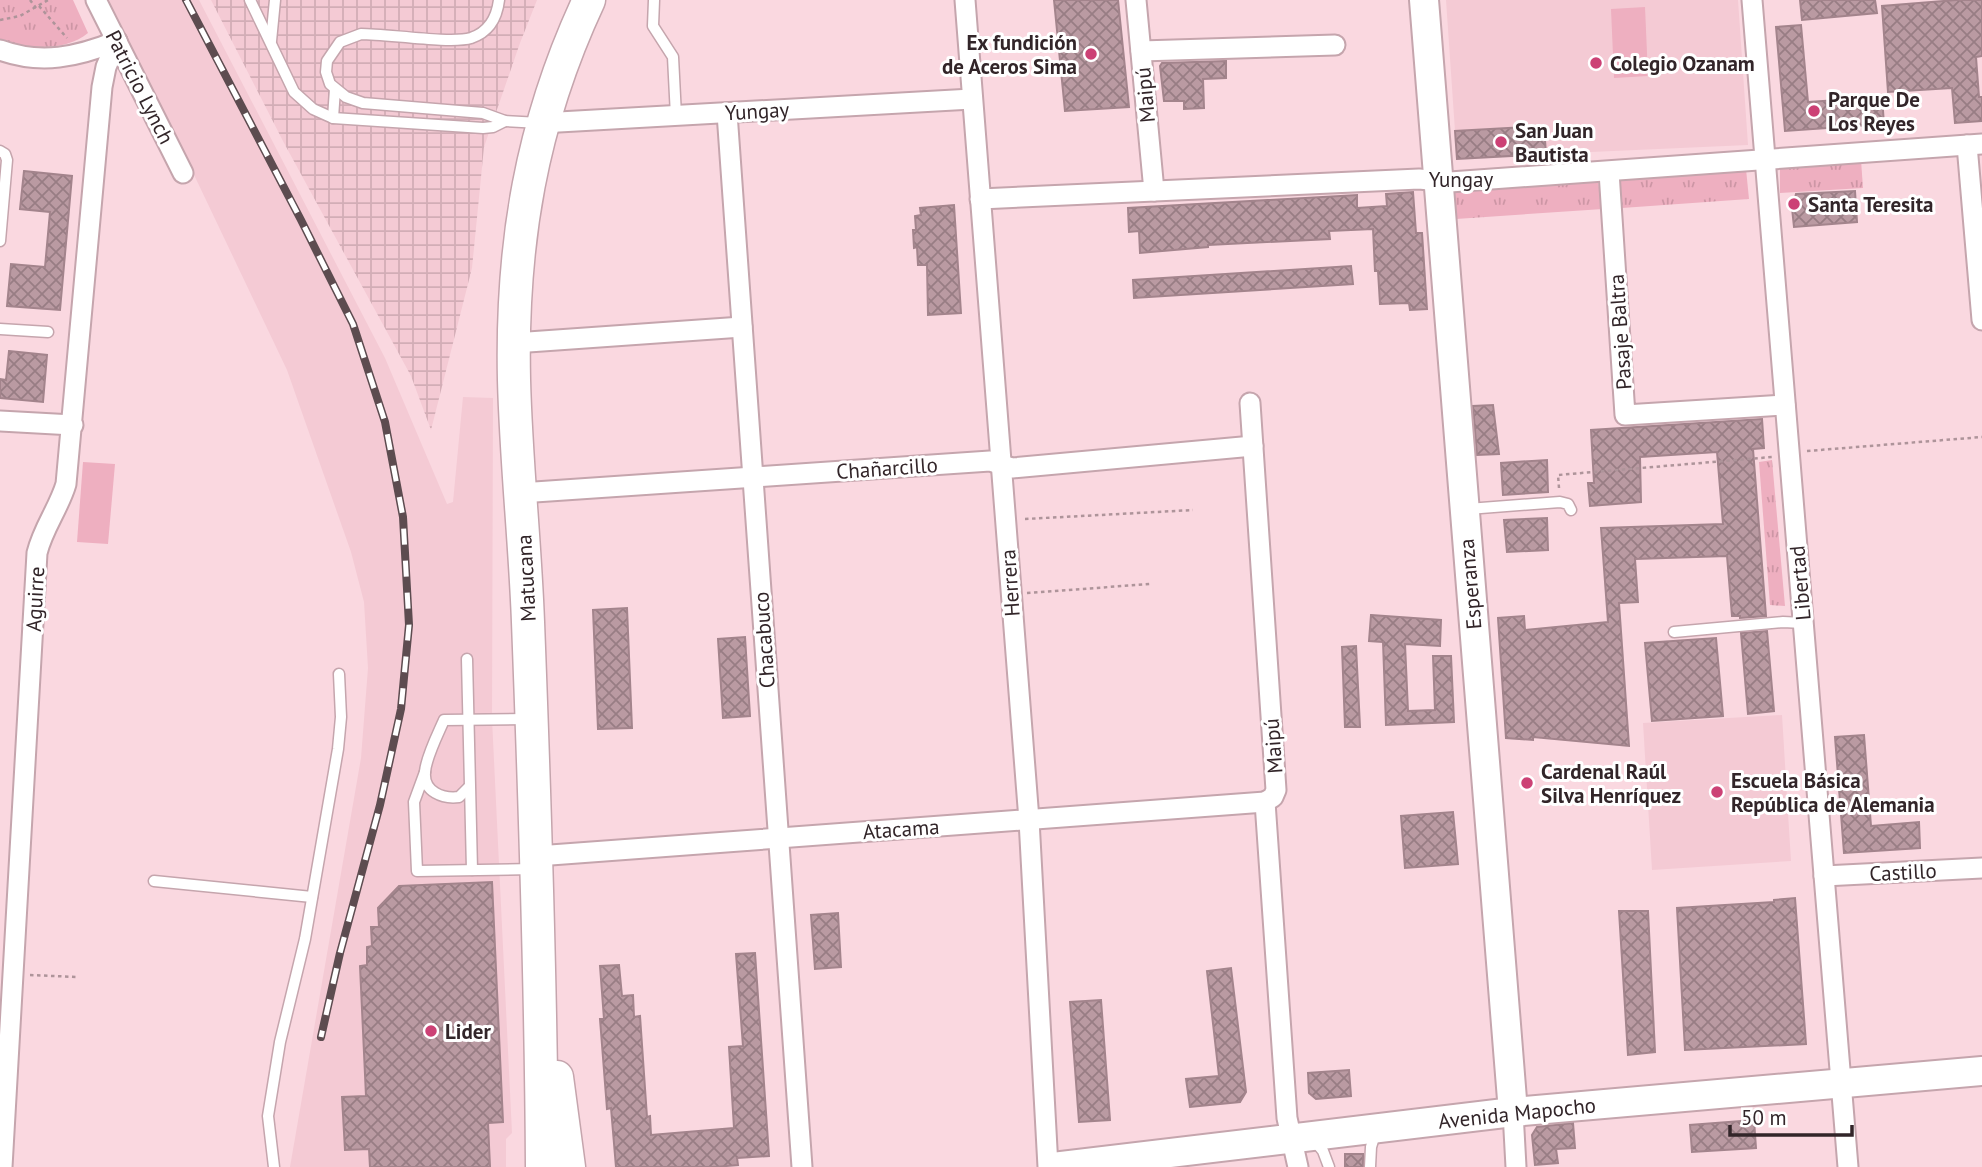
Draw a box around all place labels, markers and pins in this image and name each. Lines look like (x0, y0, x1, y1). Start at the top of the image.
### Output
place label: Ex fundición de Aceros Sima (942, 29, 1077, 80)
marker: Ex fundición de Aceros Sima (1083, 46, 1099, 62)
place label: Colegio Ozanam (1610, 50, 1755, 77)
marker: Colegio Ozanam (1588, 55, 1604, 71)
place label: Parque De Los Reyes (1828, 86, 1920, 137)
marker: Parque De Los Reyes (1806, 103, 1822, 119)
place label: San Juan Bautista (1515, 117, 1593, 168)
marker: San Juan Bautista (1493, 134, 1509, 150)
place label: Santa Teresita (1808, 191, 1934, 218)
marker: Santa Teresita (1786, 196, 1802, 212)
place label: Cardenal Raúl Silva Henríquez (1541, 758, 1681, 809)
place label: Escuela Básica República de Alemania (1731, 767, 1935, 818)
marker: Cardenal Raúl Silva Henríquez (1519, 775, 1535, 791)
marker: Escuela Básica República de Alemania (1709, 784, 1725, 800)
place label: Lider (445, 1018, 491, 1045)
marker: Lider (423, 1023, 439, 1039)

